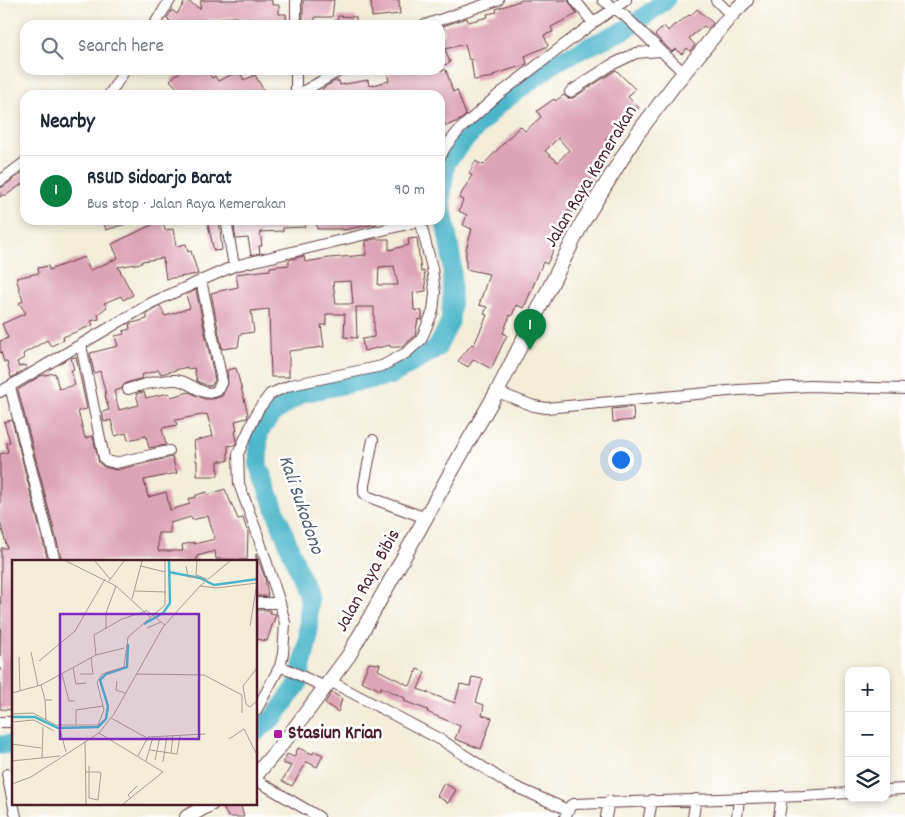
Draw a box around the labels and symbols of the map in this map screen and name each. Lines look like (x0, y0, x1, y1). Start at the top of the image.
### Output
street label: Jalan Raya Kemerakan (539, 101, 645, 253)
pin: 1 (514, 309, 546, 350)
your location (608, 447, 634, 473)
water label: Kali Sukodono (270, 452, 330, 559)
street label: Jalan Raya Bibis (330, 525, 408, 637)
inset map (12, 560, 258, 804)
place label: Stasiun Krian (288, 721, 382, 748)
marker: Stasiun Krian (272, 728, 284, 740)

